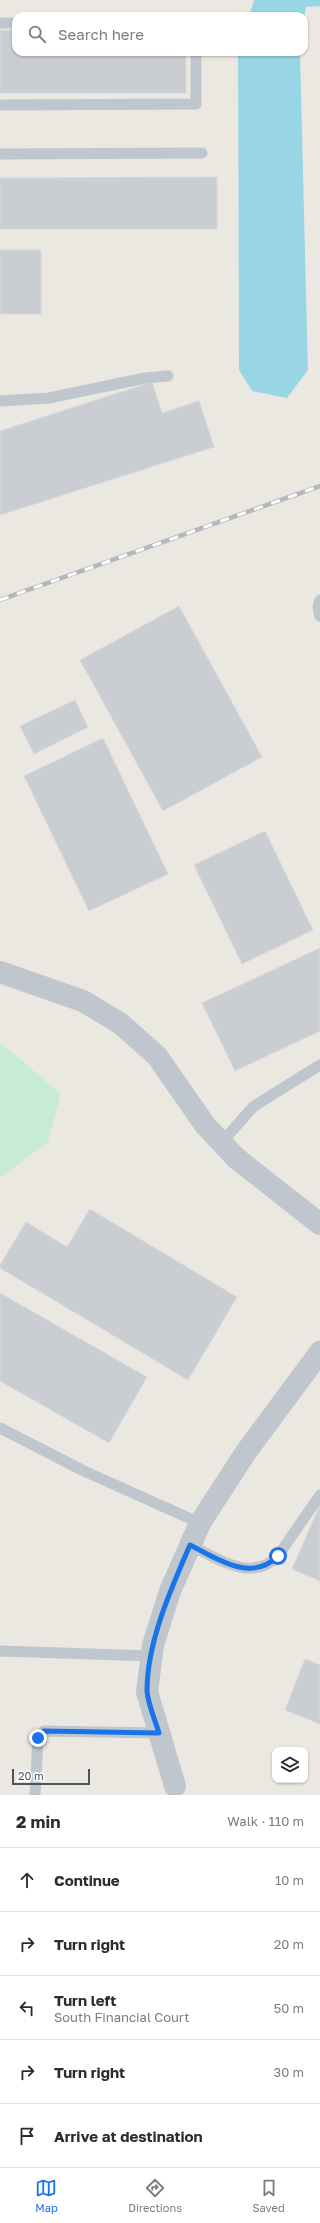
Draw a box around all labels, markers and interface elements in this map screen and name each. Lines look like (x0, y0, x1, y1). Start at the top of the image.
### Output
search box (12, 12, 308, 56)
icon: search (26, 23, 48, 45)
text: Search here (58, 25, 144, 43)
route start (269, 1547, 287, 1565)
route end (29, 1729, 47, 1747)
map controls (272, 1747, 308, 1783)
button: layers (272, 1747, 308, 1783)
scale bar (12, 1767, 90, 1786)
text: 20 m (18, 1769, 44, 1782)
text: 2 min (16, 1811, 60, 1832)
text: Walk · 110 m (227, 1813, 304, 1829)
icon: ahead (16, 1869, 38, 1891)
text: Continue (54, 1871, 120, 1889)
text: 10 m (275, 1872, 304, 1888)
icon: right (16, 1933, 38, 1955)
text: Turn right (54, 1935, 125, 1953)
text: 20 m (274, 1936, 304, 1952)
text: Turn left (54, 1991, 116, 2009)
icon: left (16, 1997, 38, 2019)
text: 50 m (274, 2000, 304, 2016)
text: South Financial Court (54, 2009, 189, 2025)
icon: right (16, 2061, 38, 2083)
text: Turn right (54, 2063, 125, 2081)
text: 30 m (274, 2064, 304, 2080)
icon: arrive (16, 2125, 38, 2147)
text: Arrive at destination (54, 2127, 203, 2145)
tab: Map (35, 2177, 58, 2214)
tab: Directions (128, 2177, 182, 2214)
tab: Saved (253, 2177, 285, 2214)

